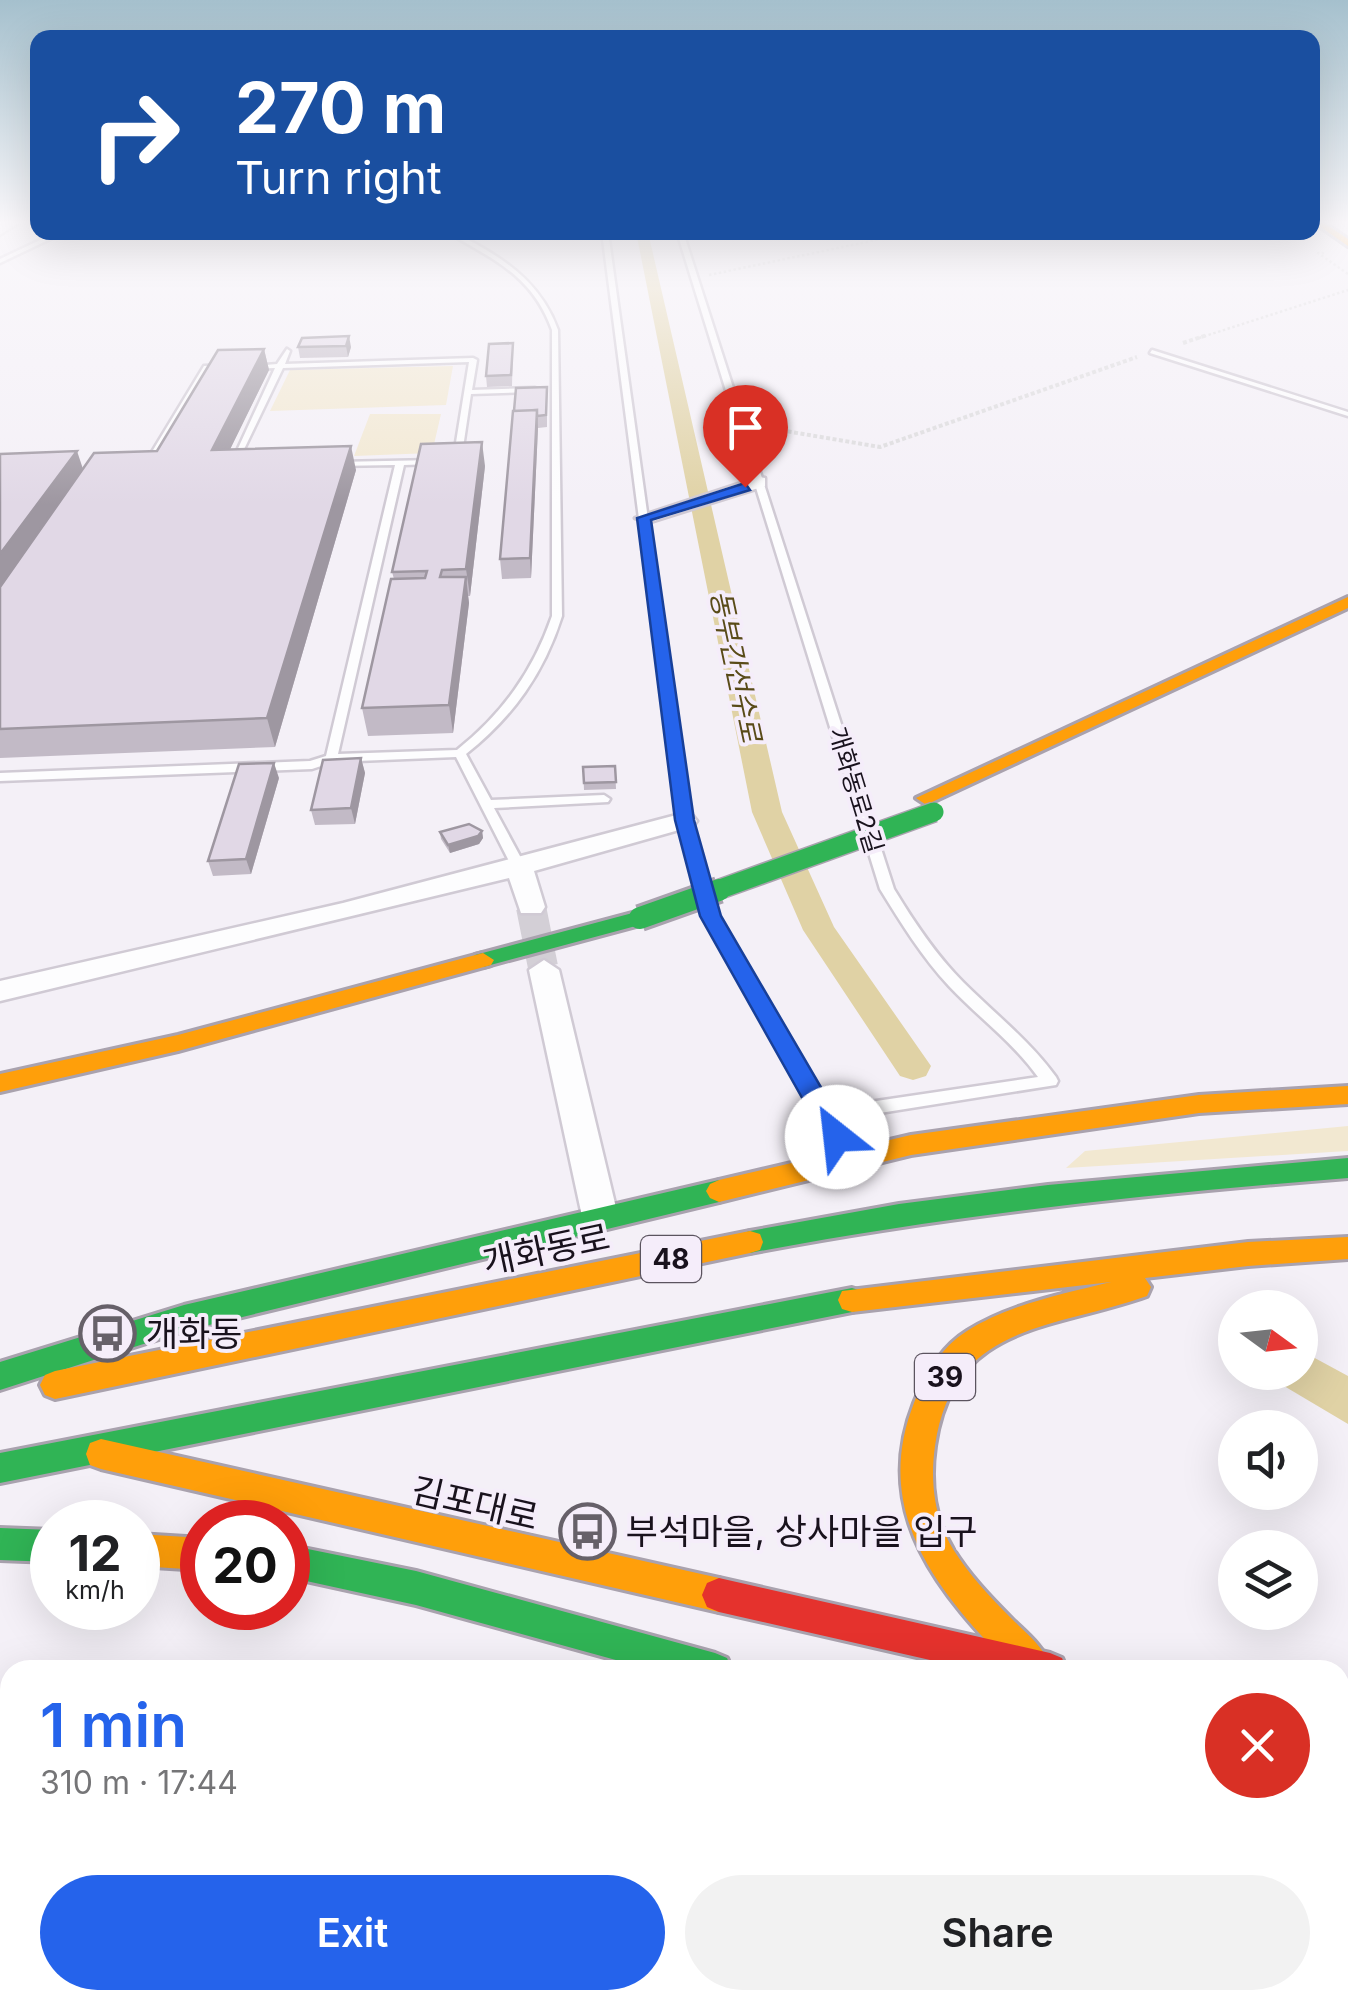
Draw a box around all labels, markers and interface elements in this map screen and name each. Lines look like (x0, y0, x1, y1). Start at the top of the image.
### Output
text: 270 m (235, 65, 446, 150)
icon: right (70, 70, 200, 200)
text: Turn right (235, 150, 442, 205)
pin (703, 385, 788, 488)
icon: arrive (718, 400, 773, 455)
water label: 동부간선수로 (703, 587, 769, 746)
street label: 개화동로2길 (823, 723, 889, 857)
position arrow (785, 1085, 889, 1189)
street label: 개화동로 (479, 1215, 613, 1283)
road number: 48 (641, 1236, 701, 1282)
north arrow (1218, 1290, 1318, 1390)
map controls (1218, 1290, 1318, 1630)
bus stop icon: 개화동 (77, 1303, 137, 1363)
place label: 개화동 (146, 1312, 243, 1354)
road number: 39 (915, 1354, 975, 1400)
button: sound (1218, 1410, 1318, 1510)
street label: 김포대로 (408, 1468, 542, 1538)
speed limit sign: 20 (180, 1500, 310, 1630)
bus stop icon: 부석마을, 상사마을 입구 (557, 1501, 617, 1561)
place label: 부석마을, 상사마을 입구 (626, 1510, 978, 1552)
text: 12 (68, 1523, 122, 1583)
button: layers (1218, 1530, 1318, 1630)
text: km/h (65, 1575, 125, 1605)
text: 1 min (40, 1689, 187, 1761)
button: close (1205, 1693, 1310, 1798)
text: 310 m · 17:44 (40, 1763, 238, 1802)
button: Exit (40, 1875, 665, 1990)
button: Share (685, 1875, 1310, 1990)

